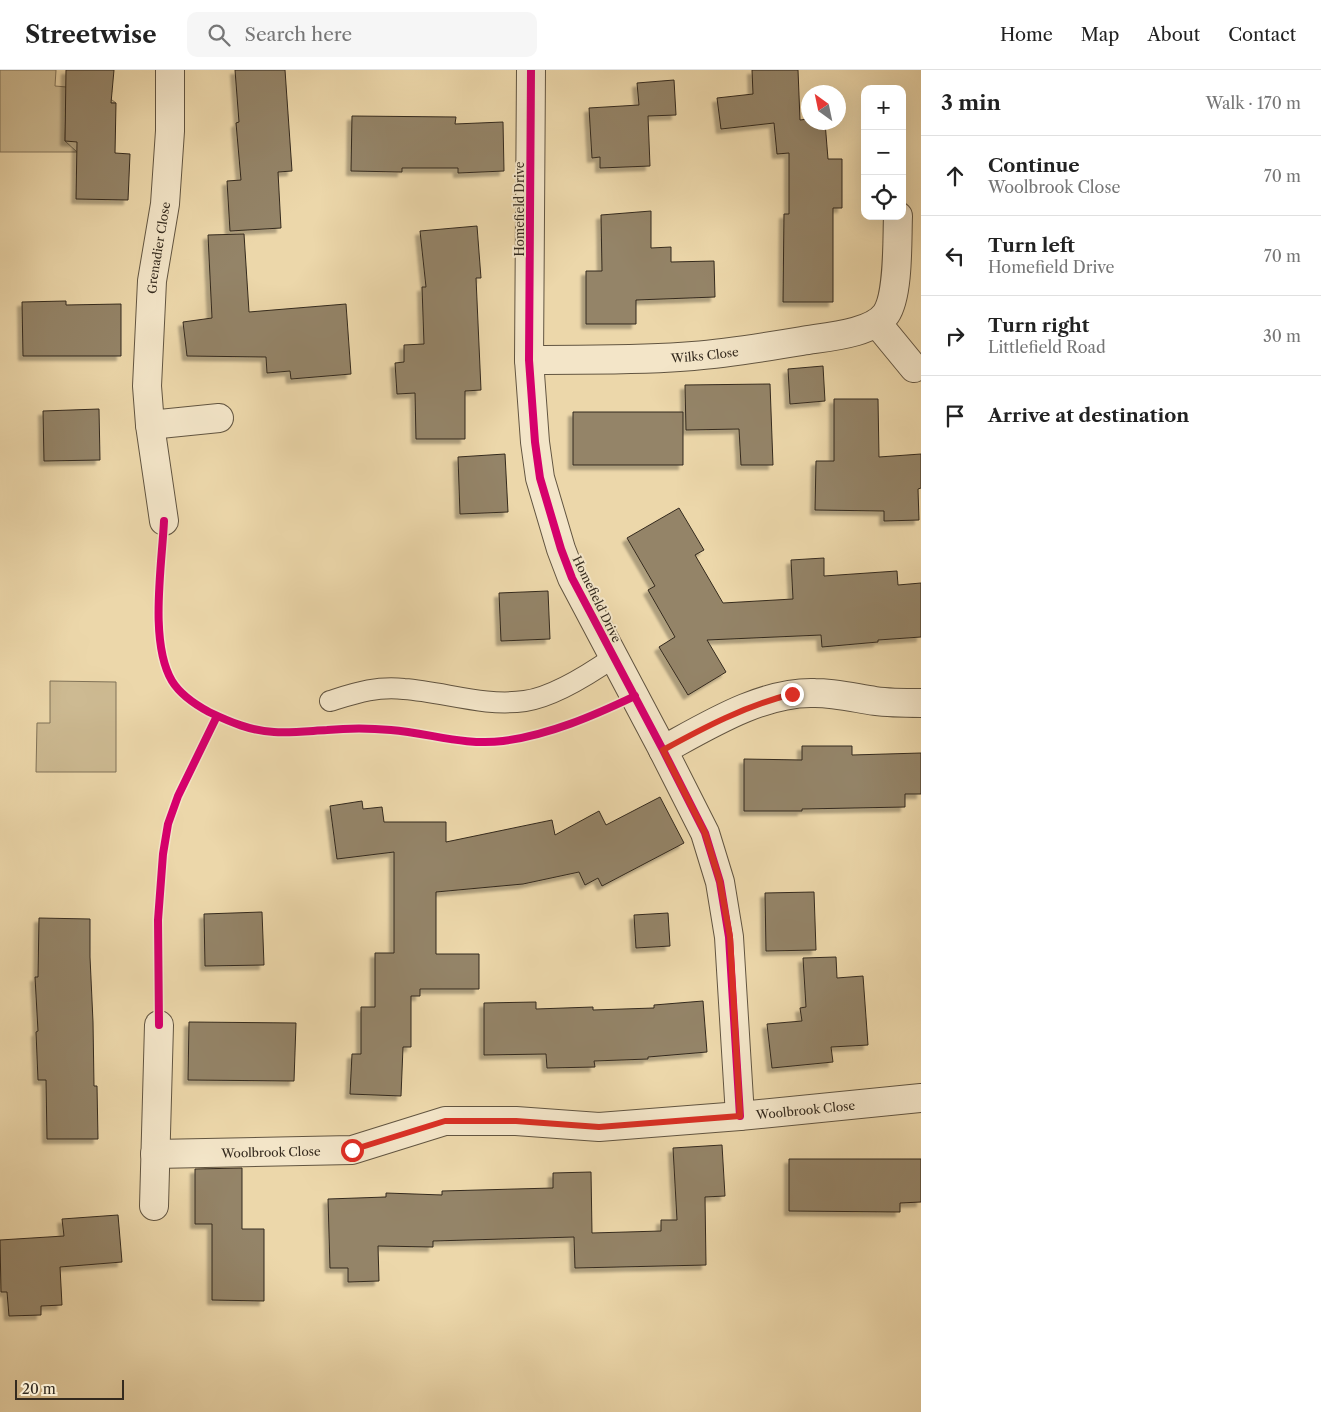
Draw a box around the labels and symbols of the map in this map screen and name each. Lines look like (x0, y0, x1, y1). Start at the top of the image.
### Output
north arrow (801, 85, 846, 130)
street label: Homefield Drive (512, 161, 527, 256)
street label: Grenadier Close (144, 200, 173, 294)
street label: Wilks Close (669, 343, 740, 365)
street label: Homefield Drive (569, 553, 625, 645)
route end (781, 683, 804, 706)
street label: Woolbrook Close (754, 1097, 856, 1122)
route start (341, 1139, 364, 1162)
street label: Woolbrook Close (220, 1143, 321, 1160)
scale bar (15, 1377, 124, 1400)

